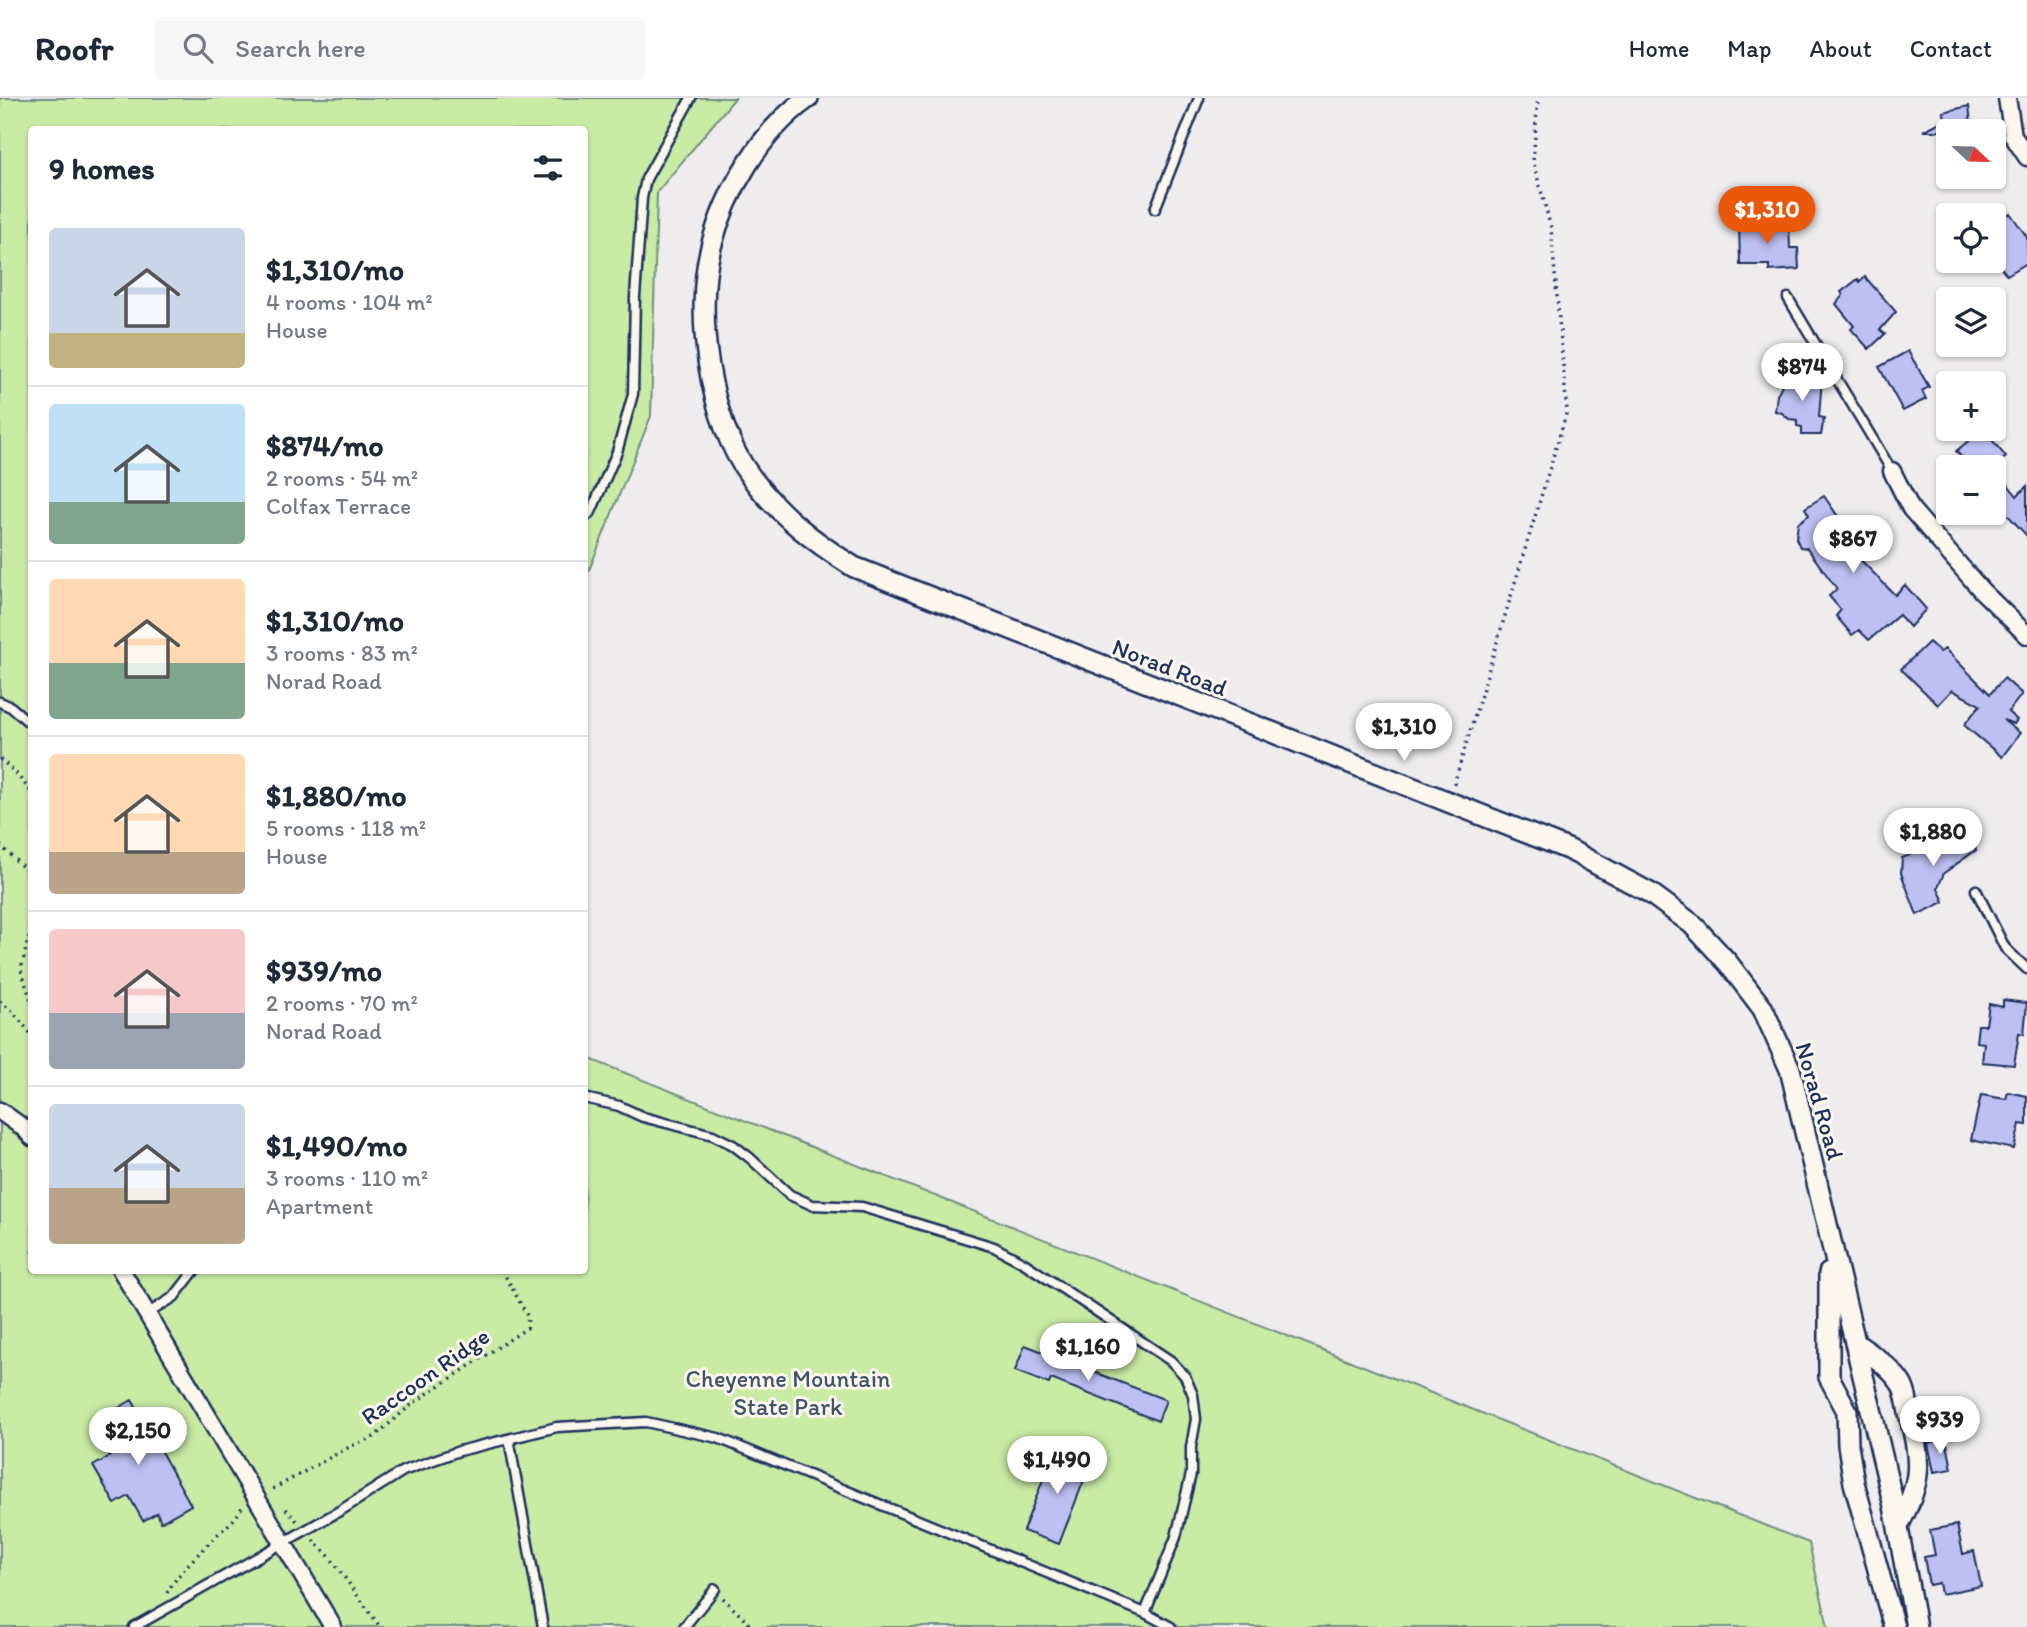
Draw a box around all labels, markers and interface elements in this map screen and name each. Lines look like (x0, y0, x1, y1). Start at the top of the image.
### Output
search box (155, 17, 645, 80)
text: Roofr (35, 29, 113, 68)
icon: search (179, 29, 217, 67)
text: Search here (235, 32, 366, 64)
text: Home (1629, 34, 1689, 63)
text: Map (1727, 34, 1771, 63)
text: About (1809, 34, 1872, 63)
text: Contact (1910, 34, 1992, 63)
north arrow (1936, 119, 2006, 189)
map controls (1936, 119, 2006, 525)
icon: filters (529, 149, 567, 187)
text: 9 homes (49, 150, 155, 187)
pin: $1,310 (1710, 186, 1824, 246)
text: $1,310 (1734, 195, 1800, 223)
button: locate (1936, 203, 2006, 273)
text: $1,310/mo (266, 251, 404, 288)
icon: home (105, 256, 189, 340)
button: layers (1936, 287, 2006, 357)
text: 4 rooms · 104 m² (266, 288, 433, 316)
text: House (266, 316, 328, 344)
pin: $874 (1761, 344, 1843, 403)
text: $874 (1777, 352, 1827, 380)
button: + (1936, 371, 2006, 441)
text: $874/mo (266, 427, 384, 464)
icon: home (105, 432, 189, 516)
button: − (1936, 455, 2006, 525)
text: 2 rooms · 54 m² (266, 464, 418, 492)
text: Colfax Terrace (266, 492, 411, 520)
pin: $867 (1812, 516, 1894, 575)
text: $867 (1829, 524, 1877, 552)
text: $1,310/mo (266, 602, 404, 639)
icon: home (105, 607, 189, 691)
street label: Norad Road (1108, 632, 1232, 702)
text: 3 rooms · 83 m² (266, 639, 418, 667)
text: Norad Road (266, 667, 382, 695)
pin: $1,310 (1347, 704, 1461, 763)
text: $1,310 (1371, 712, 1437, 740)
text: $1,880/mo (266, 777, 407, 814)
icon: home (105, 782, 189, 866)
pin: $1,880 (1876, 808, 1990, 868)
text: 5 rooms · 118 m² (266, 814, 426, 842)
text: $1,880 (1899, 817, 1967, 845)
text: House (266, 842, 328, 870)
text: $939/mo (266, 952, 382, 989)
icon: home (105, 957, 189, 1041)
text: 2 rooms · 70 m² (266, 989, 418, 1017)
text: Norad Road (266, 1017, 382, 1045)
street label: Norad Road (1789, 1039, 1851, 1163)
text: $1,490/mo (266, 1127, 408, 1164)
icon: home (105, 1132, 189, 1216)
text: 3 rooms · 110 m² (266, 1164, 428, 1192)
text: Apartment (266, 1192, 373, 1220)
street label: Raccoon Ridge (355, 1321, 495, 1431)
pin: $1,160 (1031, 1324, 1145, 1383)
text: $1,160 (1056, 1332, 1120, 1360)
park label: Cheyenne Mountain State Park (686, 1364, 891, 1421)
pin: $939 (1899, 1396, 1981, 1456)
text: $939 (1916, 1405, 1964, 1433)
pin: $2,150 (81, 1408, 195, 1467)
text: $2,150 (105, 1416, 171, 1444)
pin: $1,490 (1000, 1436, 1114, 1496)
text: $1,490 (1023, 1445, 1091, 1473)

